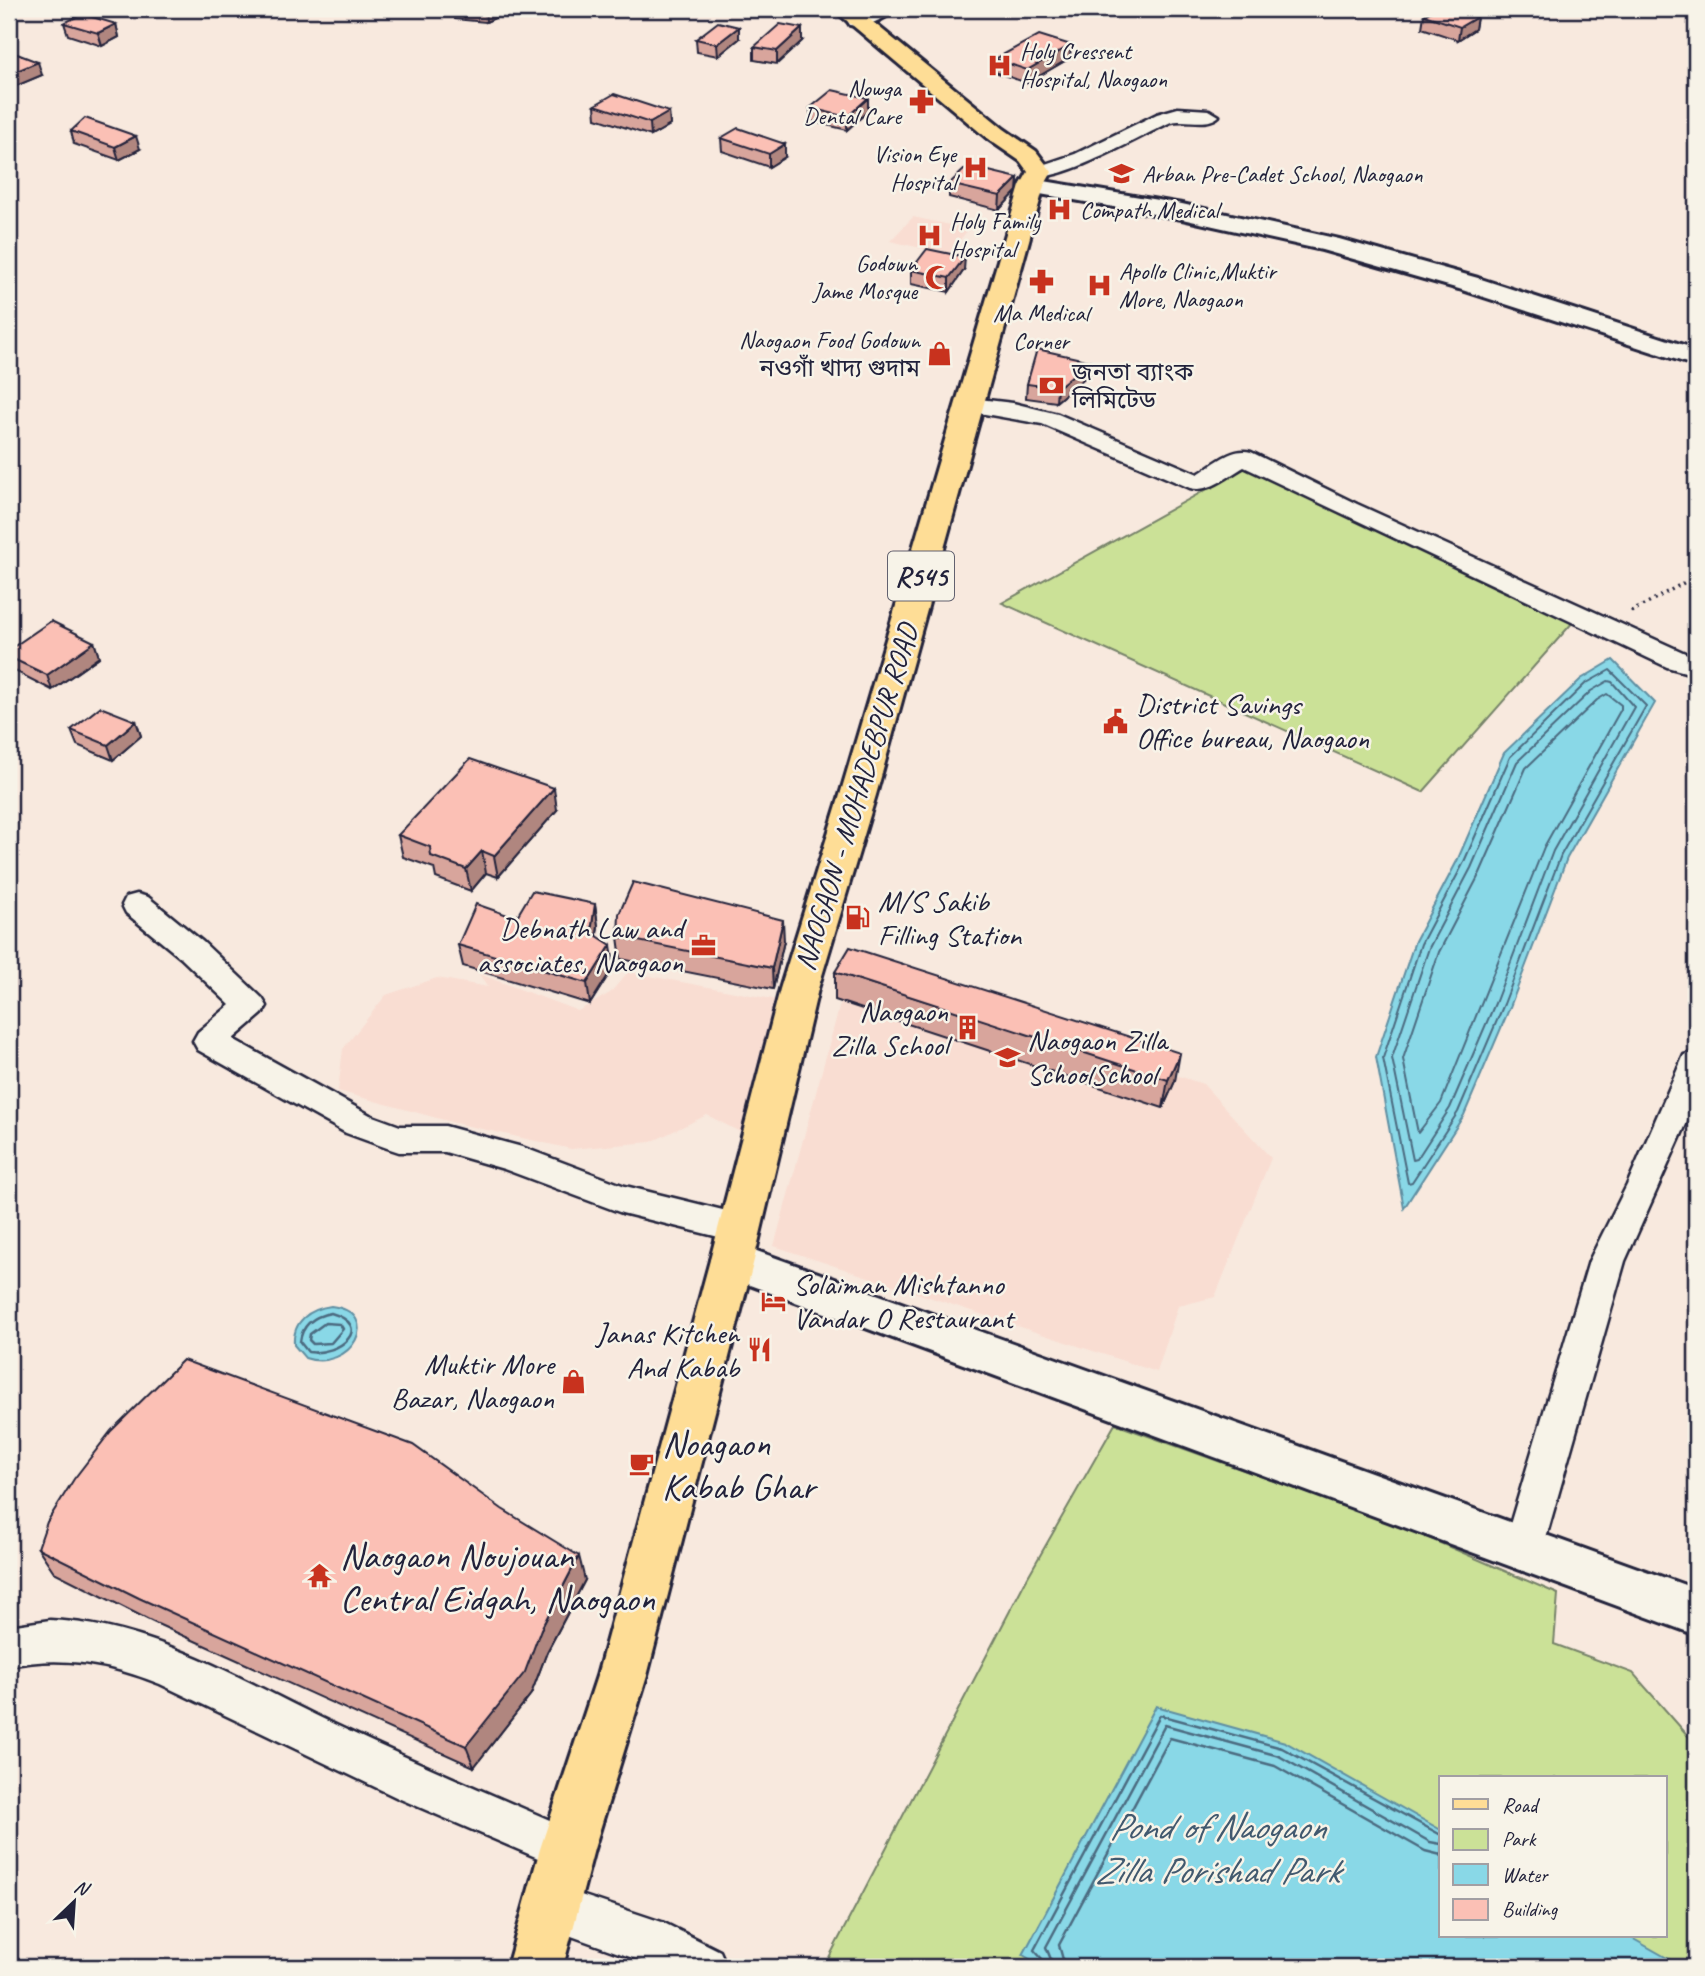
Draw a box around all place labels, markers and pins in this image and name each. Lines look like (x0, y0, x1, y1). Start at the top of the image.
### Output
place label: Holy Cressent Hospital, Naogaon (1020, 36, 1167, 94)
hospital icon: Holy Cressent Hospital, Naogaon (986, 51, 1014, 79)
place label: Nowga Dental Care (803, 73, 903, 131)
pharmacy icon: Nowga Dental Care (907, 88, 935, 116)
place label: Vision Eye Hospital (873, 139, 960, 197)
hospital icon: Vision Eye Hospital (962, 154, 990, 182)
place label: Arban Pre-Cadet School, Naogaon (1142, 159, 1423, 189)
school or university icon: Arban Pre-Cadet School, Naogaon (1108, 160, 1136, 188)
place label: Compath Medical (1080, 195, 1222, 225)
hospital icon: Compath Medical (1046, 196, 1074, 224)
place label: Holy Family Hospital (950, 206, 1042, 264)
hospital icon: Holy Family Hospital (916, 221, 944, 249)
place label: Godown Jame Mosque (812, 248, 919, 306)
place label: Apollo Clinic,Muktir More, Naogaon (1119, 256, 1278, 314)
mosque icon: Godown Jame Mosque (923, 263, 951, 291)
pharmacy icon: Ma Medical Corner (1027, 268, 1055, 296)
hospital icon: Apollo Clinic,Muktir More, Naogaon (1085, 271, 1113, 299)
place label: Ma Medical Corner (993, 298, 1093, 356)
place label: Naogaon Food Godown নওগাঁ খাদ্য গুদাম (739, 325, 921, 383)
shop icon: Naogaon Food Godown নওগাঁ খাদ্য গুদাম (926, 340, 954, 368)
place label: জনতা ব্যাংক লিমিটেড (1071, 357, 1194, 415)
bank icon: জনতা ব্যাংক লিমিটেড (1038, 372, 1066, 400)
place label: District Savings Office bureau, Naogaon (1136, 685, 1369, 757)
public building icon: District Savings Office bureau, Naogaon (1102, 707, 1130, 735)
place label: M/S Sakib Filling Station (878, 882, 1023, 954)
fuel station icon: M/S Sakib Filling Station (844, 904, 872, 932)
place label: Debnath Law and associates, Naogaon (477, 909, 687, 981)
office icon: Debnath Law and associates, Naogaon (689, 931, 717, 959)
place label: Naogaon Zilla School (831, 992, 953, 1064)
building icon: Naogaon Zilla School (954, 1014, 982, 1042)
place label: Naogaon Zilla SchoolSchool (1027, 1021, 1169, 1093)
school or university icon: Naogaon Zilla SchoolSchool (993, 1043, 1021, 1071)
place label: Solaiman Mishtanno Vandar O Restaurant (793, 1265, 1016, 1337)
hotel icon: Solaiman Mishtanno Vandar O Restaurant (759, 1287, 787, 1315)
place label: Janas Kitchen And Kabab (594, 1314, 741, 1386)
restaurant icon: Janas Kitchen And Kabab (745, 1336, 773, 1364)
place label: Muktir More Bazar, Naogaon (391, 1345, 556, 1417)
shop icon: Muktir More Bazar, Naogaon (560, 1367, 588, 1395)
place label: Noagaon Kabab Ghar (662, 1420, 818, 1510)
cafe icon: Noagaon Kabab Ghar (628, 1450, 656, 1478)
place label: Naogaon Noujouan Central Eidgah, Naogaon (340, 1532, 655, 1622)
temple icon: Naogaon Noujouan Central Eidgah, Naogaon (306, 1562, 334, 1590)

